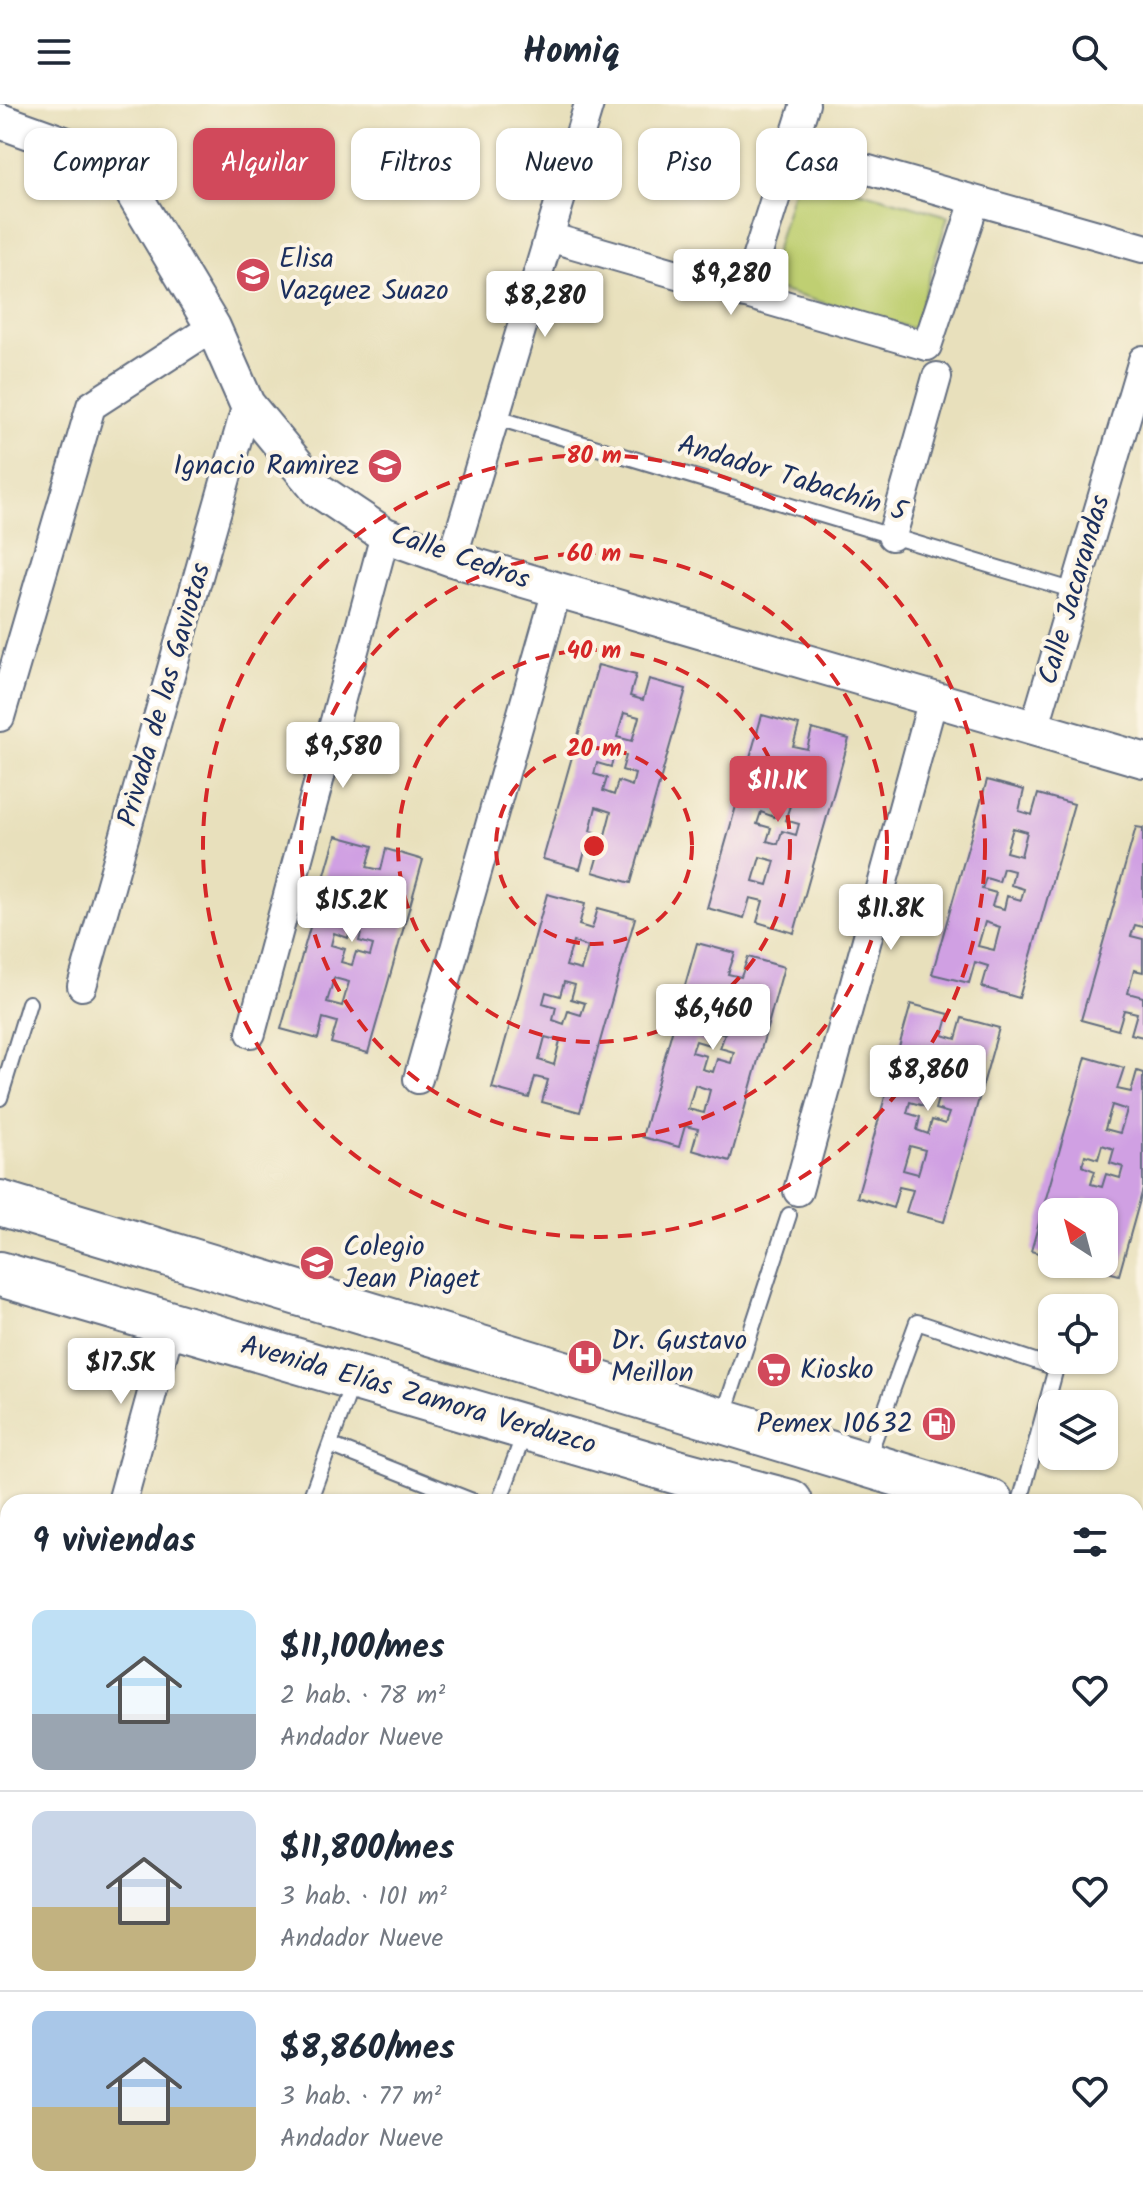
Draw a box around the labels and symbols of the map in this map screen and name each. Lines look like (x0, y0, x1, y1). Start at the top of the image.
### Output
place label: Elisa Vazquez Suazo (279, 237, 449, 314)
pin: $9,280 (666, 249, 796, 317)
school or university icon: Elisa Vazquez Suazo (234, 256, 272, 294)
pin: $8,280 (480, 271, 610, 339)
street label: Andador Tabachín 5 (672, 423, 914, 536)
text: 80 m (566, 437, 622, 476)
place label: Ignacio Ramirez (173, 444, 359, 489)
school or university icon: Ignacio Ramirez (366, 447, 404, 485)
street label: Calle Jacarandas (1026, 490, 1124, 690)
street label: Calle Cedros (384, 513, 536, 603)
text: 60 m (567, 535, 621, 574)
street label: Privada de las Gaviotas (106, 558, 224, 832)
text: 40 m (567, 632, 621, 671)
pin: $9,580 (278, 722, 408, 790)
text: 20 m (566, 730, 622, 769)
pin: $11.1K (713, 756, 843, 824)
centre of rings (580, 832, 608, 860)
pin: $15.2K (287, 876, 417, 944)
pin: $11.8K (826, 884, 956, 952)
pin: $6,460 (648, 984, 778, 1052)
pin: $8,860 (863, 1045, 993, 1113)
north arrow (1038, 1198, 1118, 1278)
place label: Colegio Jean Piaget (343, 1225, 481, 1302)
school or university icon: Colegio Jean Piaget (298, 1244, 336, 1282)
place label: Dr. Gustavo Meillon (611, 1319, 747, 1396)
street label: Avenida Elías Zamora Verduzco (235, 1324, 601, 1468)
pin: $17.5K (56, 1338, 186, 1406)
hospital icon: Dr. Gustavo Meillon (566, 1338, 604, 1376)
place label: Kiosko (800, 1348, 874, 1393)
supermarket icon: Kiosko (755, 1351, 793, 1389)
place label: Pemex 10632 (757, 1402, 913, 1447)
fuel station icon: Pemex 10632 (920, 1405, 958, 1443)

